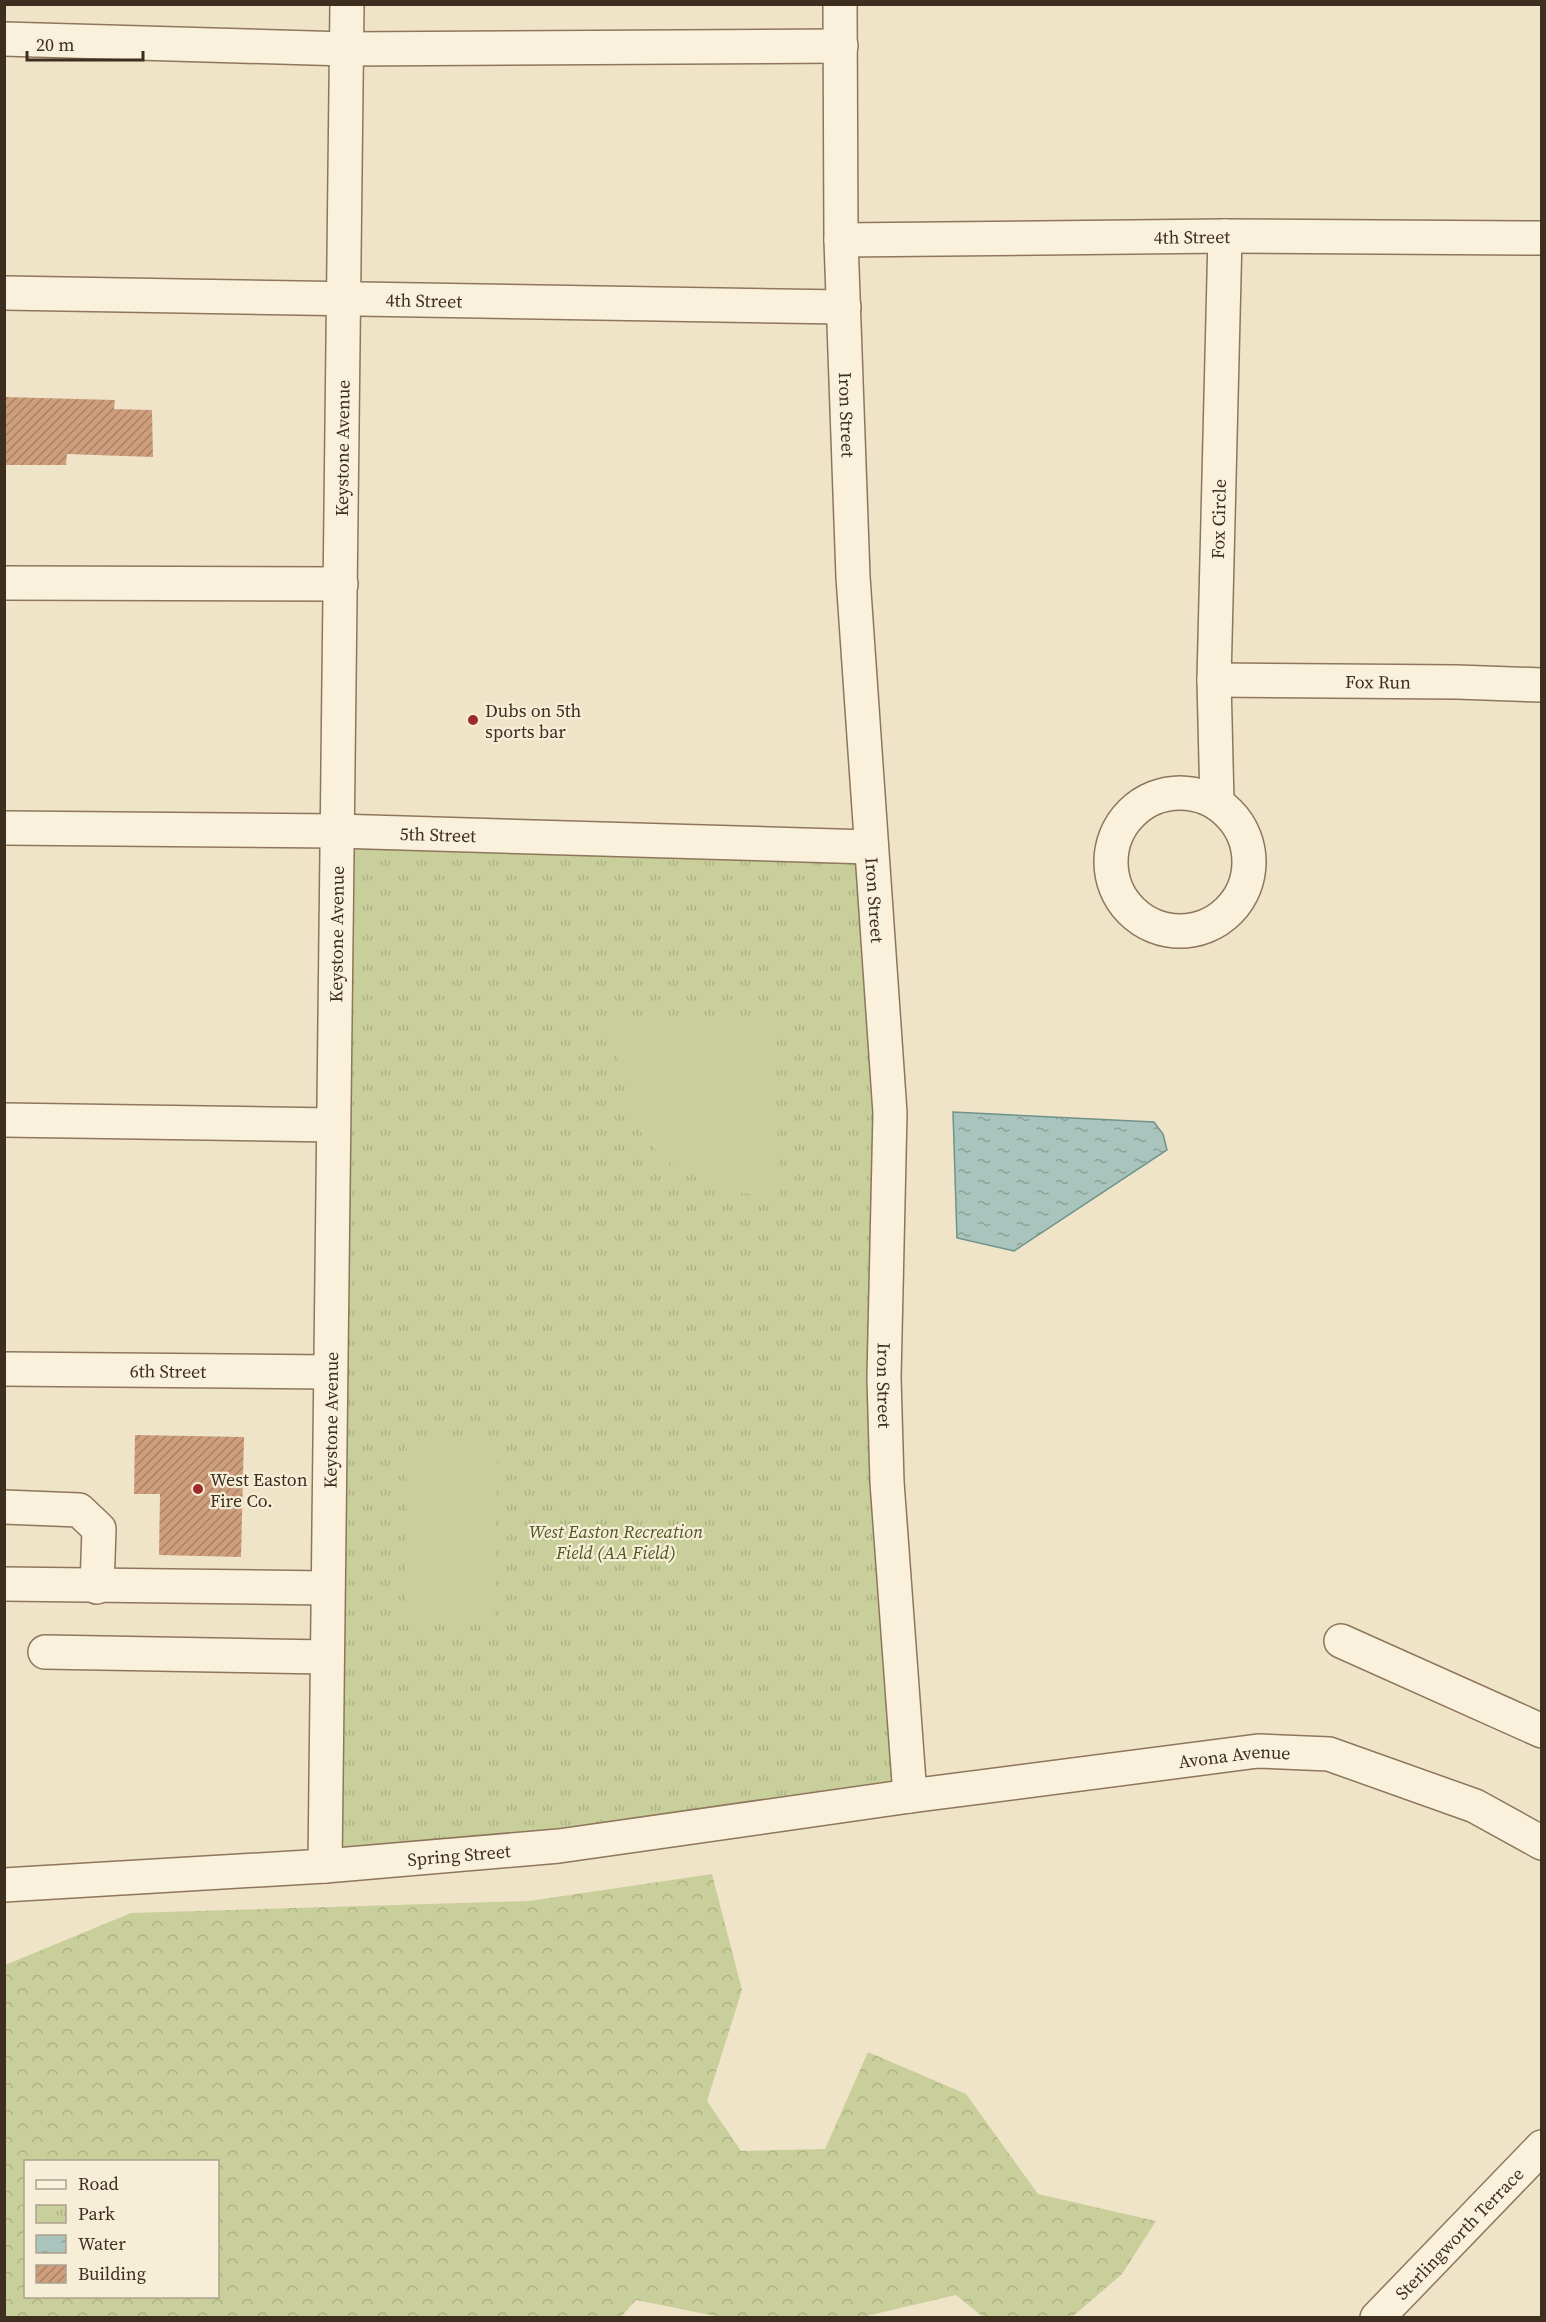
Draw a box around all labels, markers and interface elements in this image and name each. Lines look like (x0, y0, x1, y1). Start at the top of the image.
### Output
scale bar (27, 24, 142, 62)
text: 20 m (36, 32, 74, 57)
street label: 4th Street (1154, 223, 1230, 249)
street label: 4th Street (386, 287, 463, 313)
street label: Iron Street (833, 372, 861, 458)
street label: Keystone Avenue (328, 380, 355, 517)
street label: Fox Circle (1204, 479, 1231, 559)
street label: Fox Run (1345, 669, 1411, 694)
place label: Dubs on 5th sports bar (485, 698, 581, 744)
marker: Dubs on 5th sports bar (466, 713, 480, 727)
street label: 5th Street (399, 820, 477, 848)
street label: Iron Street (860, 856, 891, 944)
street label: Keystone Avenue (323, 866, 349, 1003)
street label: Iron Street (871, 1342, 898, 1429)
street label: Keystone Avenue (317, 1352, 344, 1489)
street label: 6th Street (130, 1358, 206, 1383)
place label: West Easton Fire Co. (210, 1467, 308, 1513)
marker: West Easton Fire Co. (191, 1482, 205, 1496)
park label: West Easton Recreation Field (AA Field) (529, 1519, 703, 1565)
street label: Avona Avenue (1177, 1738, 1291, 1774)
street label: Spring Street (406, 1838, 512, 1871)
legend (24, 2160, 219, 2298)
street label: Sterlingworth Terrace (1389, 2161, 1529, 2305)
text: Road (78, 2171, 119, 2196)
text: Park (78, 2201, 115, 2226)
text: Water (78, 2231, 126, 2256)
text: Building (78, 2261, 146, 2286)

